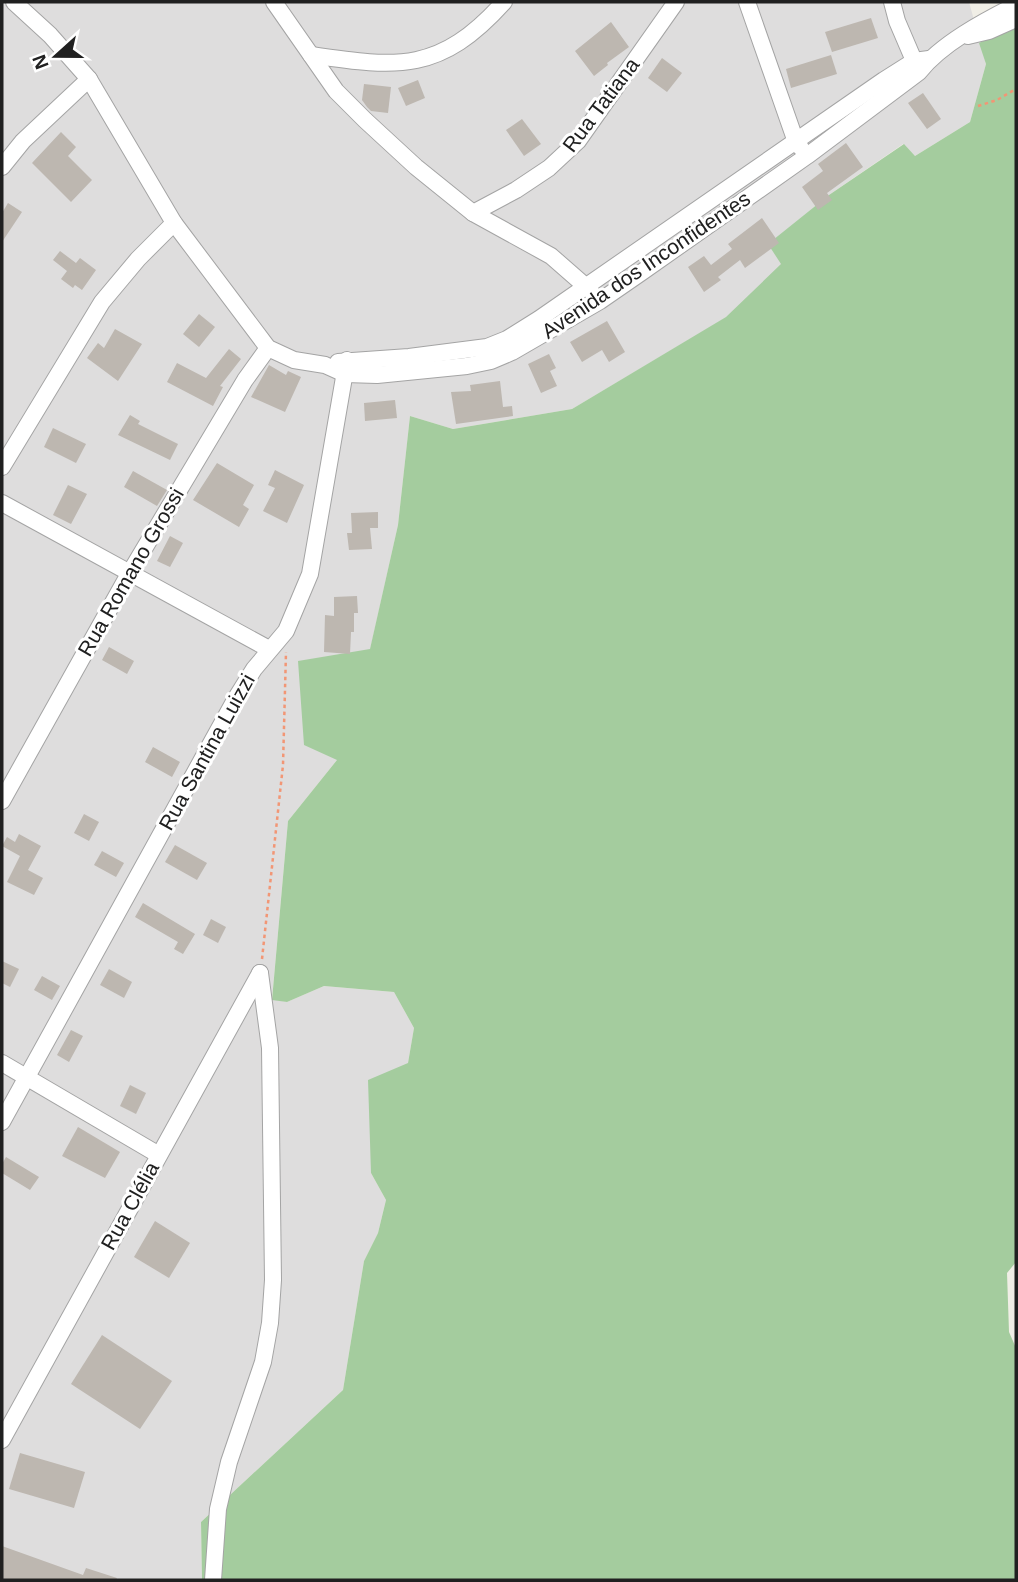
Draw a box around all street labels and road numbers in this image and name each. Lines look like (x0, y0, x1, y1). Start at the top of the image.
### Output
street label: Rua Tatiana (558, 53, 644, 156)
street label: Avenida dos Inconfidentes (537, 186, 754, 343)
street label: Rua Romano Grossi (73, 484, 188, 660)
street label: Rua Santina Luizzi (154, 670, 259, 834)
street label: Rua Clélia (96, 1158, 163, 1254)

